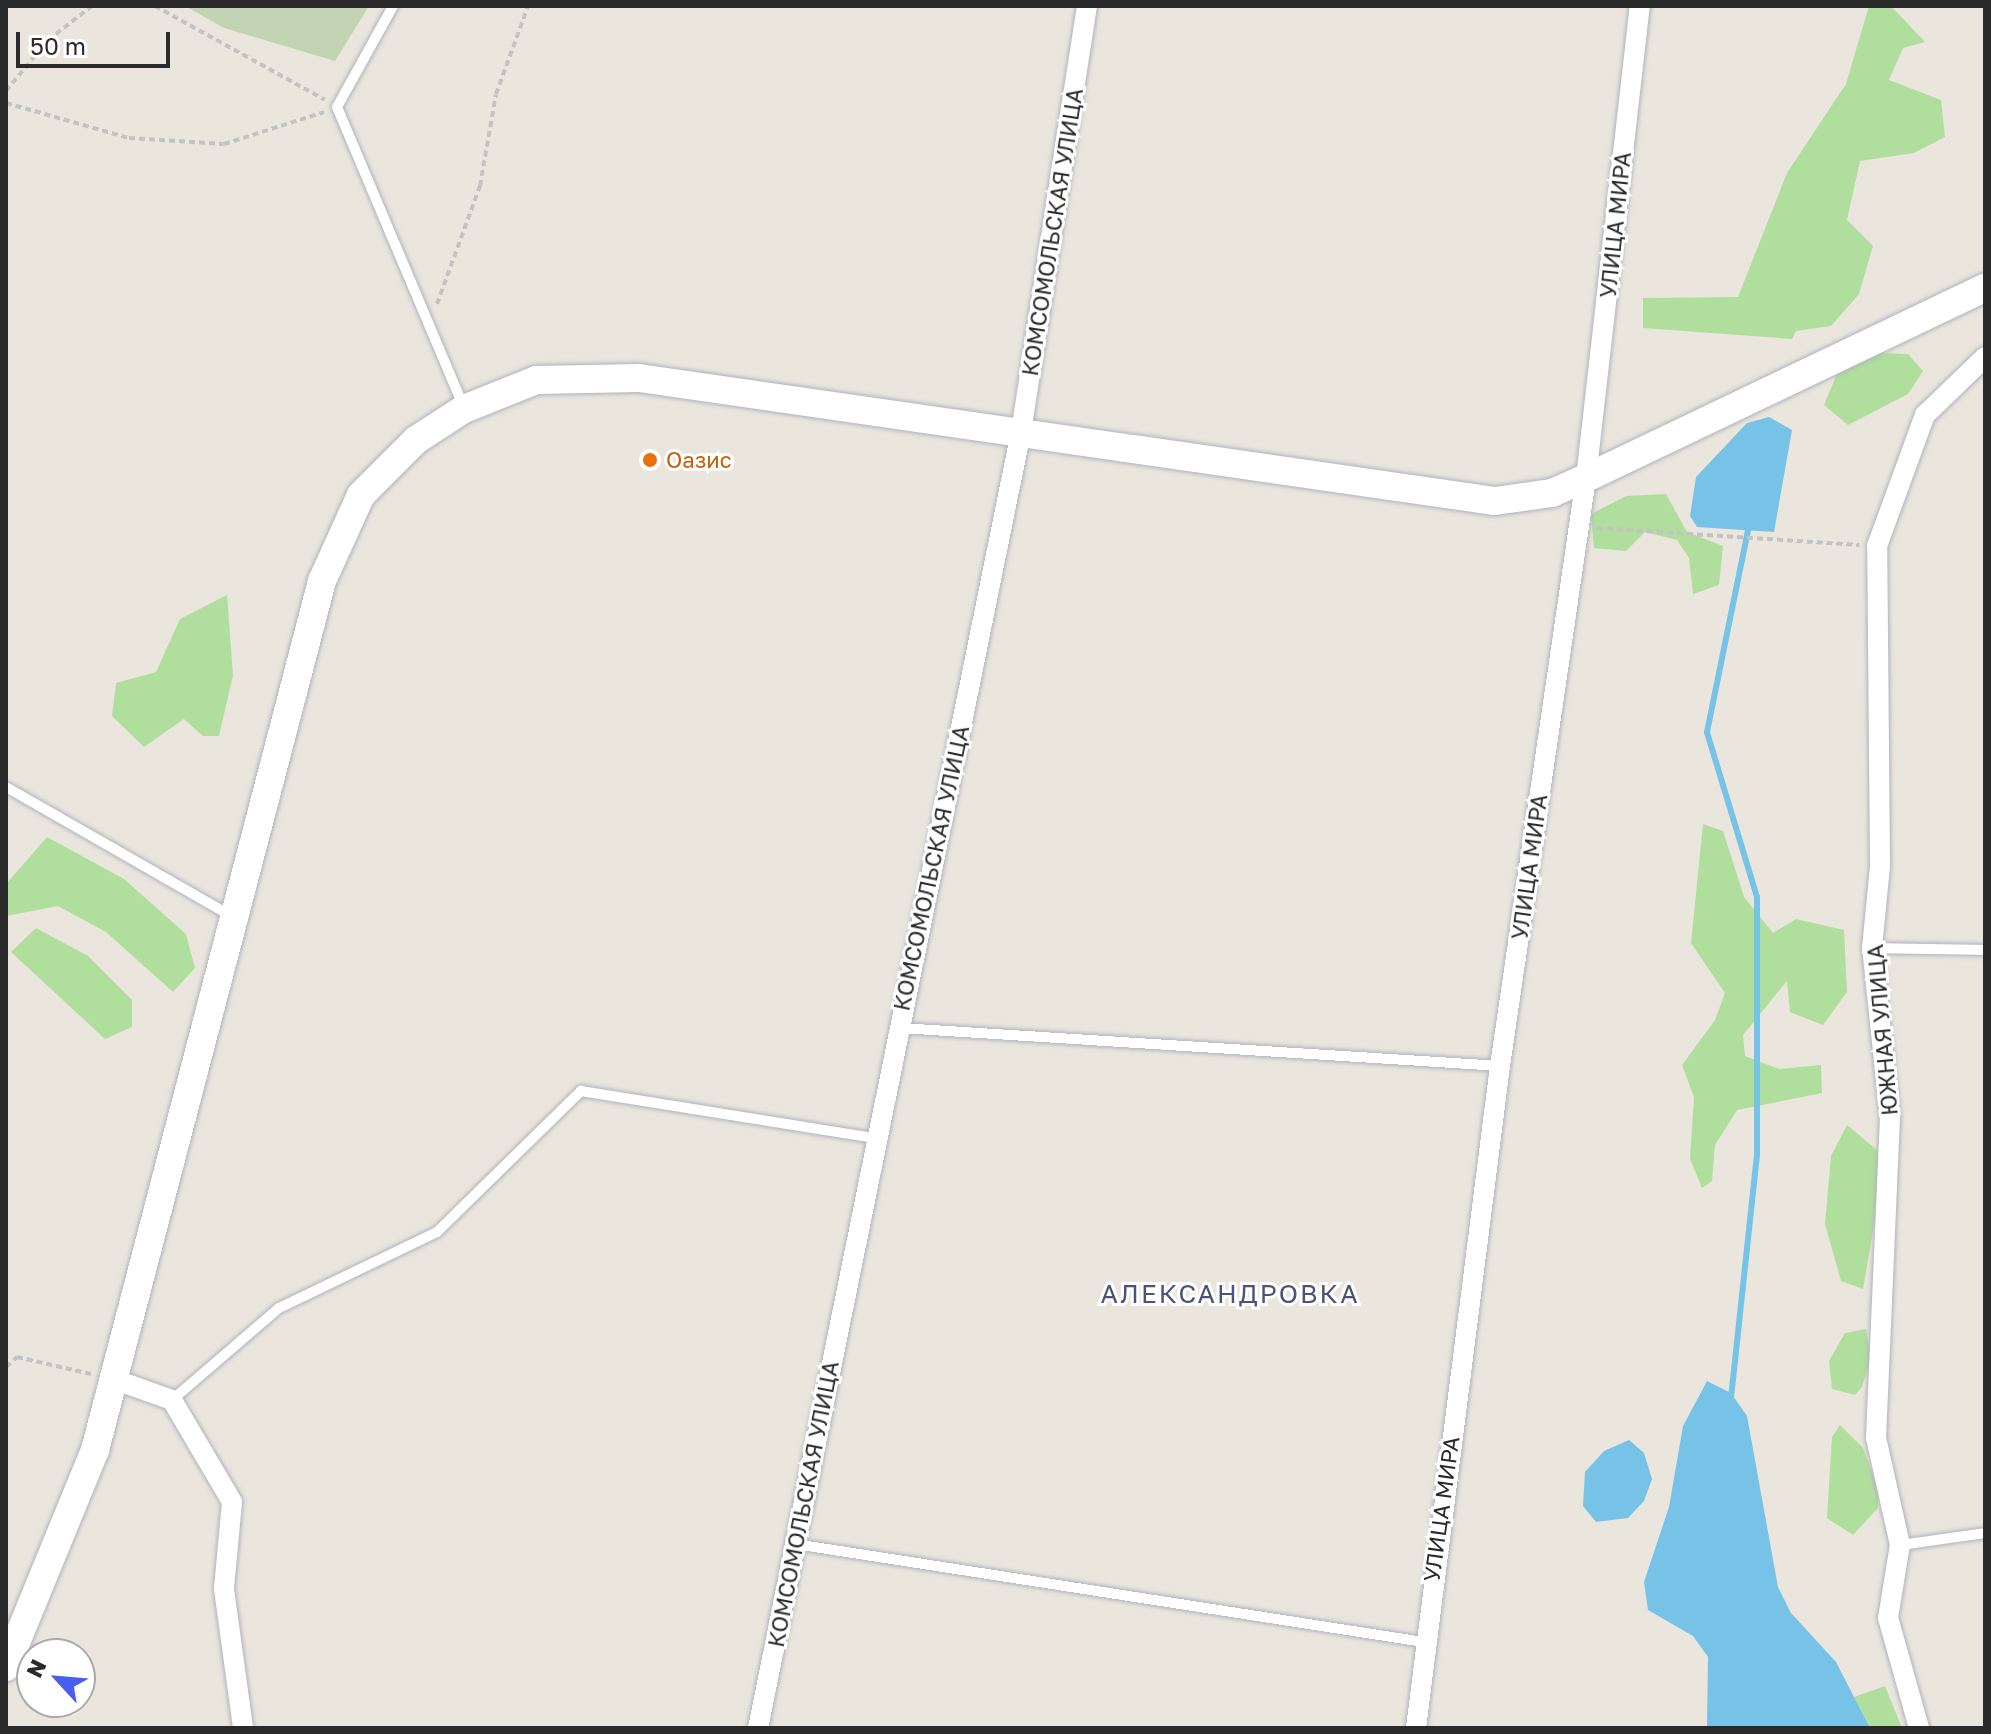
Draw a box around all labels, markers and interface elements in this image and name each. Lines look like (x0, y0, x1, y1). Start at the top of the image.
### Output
scale bar (20, 16, 174, 66)
text: 50 m (30, 31, 86, 60)
street label: КОМСОМОЛЬСКАЯ УЛИЦА (1016, 86, 1088, 378)
street label: УЛИЦА МИРА (1594, 151, 1636, 299)
place label: Оазис (666, 447, 732, 473)
marker: Оазис (641, 451, 659, 469)
street label: КОМСОМОЛЬСКАЯ УЛИЦА (888, 723, 974, 1013)
street label: УЛИЦА МИРА (1506, 793, 1552, 941)
street label: ЮЖНАЯ УЛИЦА (1861, 943, 1903, 1117)
district label: АЛЕКСАНДРОВКА (1100, 1278, 1360, 1310)
street label: КОМСОМОЛЬСКАЯ УЛИЦА (762, 1359, 844, 1649)
street label: УЛИЦА МИРА (1418, 1435, 1464, 1583)
north arrow (16, 1638, 96, 1718)
text: N (20, 1655, 52, 1682)

